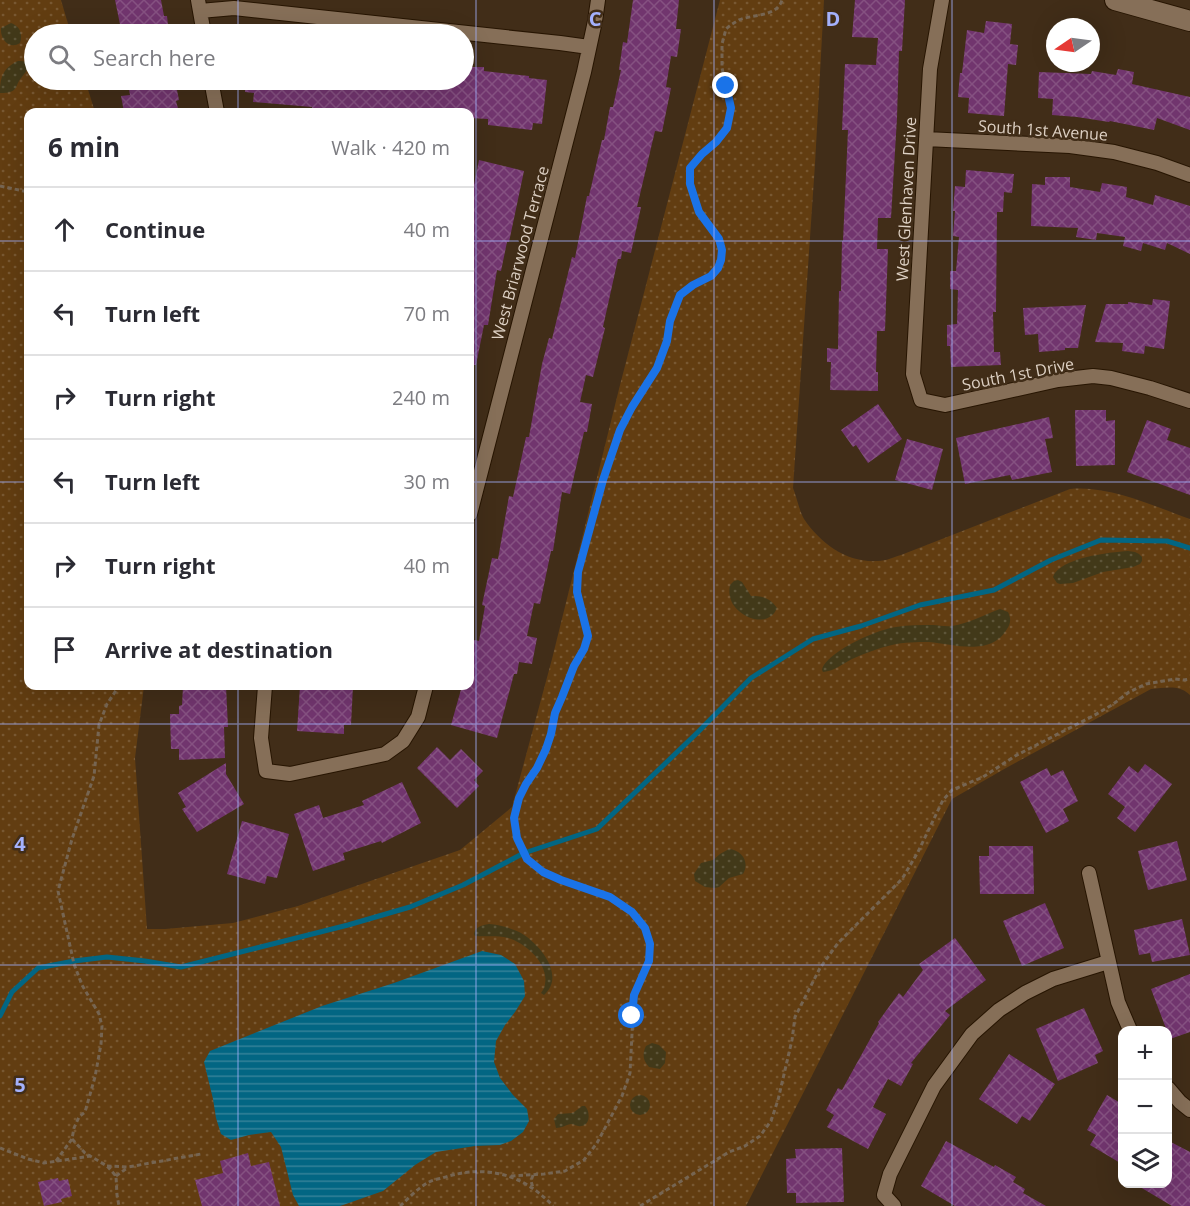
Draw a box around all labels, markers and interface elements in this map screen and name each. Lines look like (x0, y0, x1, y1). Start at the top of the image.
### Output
text: C (589, 5, 602, 32)
text: D (826, 5, 840, 32)
north arrow (1046, 18, 1100, 72)
search box (24, 24, 474, 90)
icon: search (45, 41, 78, 74)
text: Search here (93, 42, 216, 72)
route end (712, 72, 738, 98)
street label: South 1st Avenue (977, 114, 1109, 146)
street label: West Glenhaven Drive (891, 116, 921, 282)
text: 6 min (48, 129, 120, 165)
text: Walk · 420 m (331, 134, 450, 161)
street label: West Briarwood Terrace (486, 163, 554, 343)
icon: ahead (48, 213, 81, 246)
text: Continue (105, 214, 205, 244)
text: 40 m (403, 216, 450, 243)
icon: left (48, 297, 81, 330)
text: Turn left (105, 298, 200, 328)
text: 70 m (403, 300, 450, 327)
street label: South 1st Drive (960, 352, 1076, 396)
icon: right (48, 381, 81, 414)
text: Turn right (105, 382, 216, 412)
text: 240 m (392, 384, 450, 411)
icon: left (48, 465, 81, 498)
text: Turn left (105, 466, 200, 496)
text: 30 m (403, 468, 450, 495)
icon: right (48, 549, 81, 582)
text: Turn right (105, 550, 216, 580)
text: 40 m (403, 552, 450, 579)
icon: arrive (48, 633, 81, 666)
text: Arrive at destination (105, 634, 333, 664)
text: 4 (14, 830, 26, 857)
route start (618, 1002, 644, 1028)
map controls (1118, 1026, 1172, 1188)
button: + (1118, 1026, 1172, 1080)
text: 5 (14, 1071, 26, 1098)
button: − (1118, 1080, 1172, 1134)
button: layers (1118, 1134, 1172, 1188)

